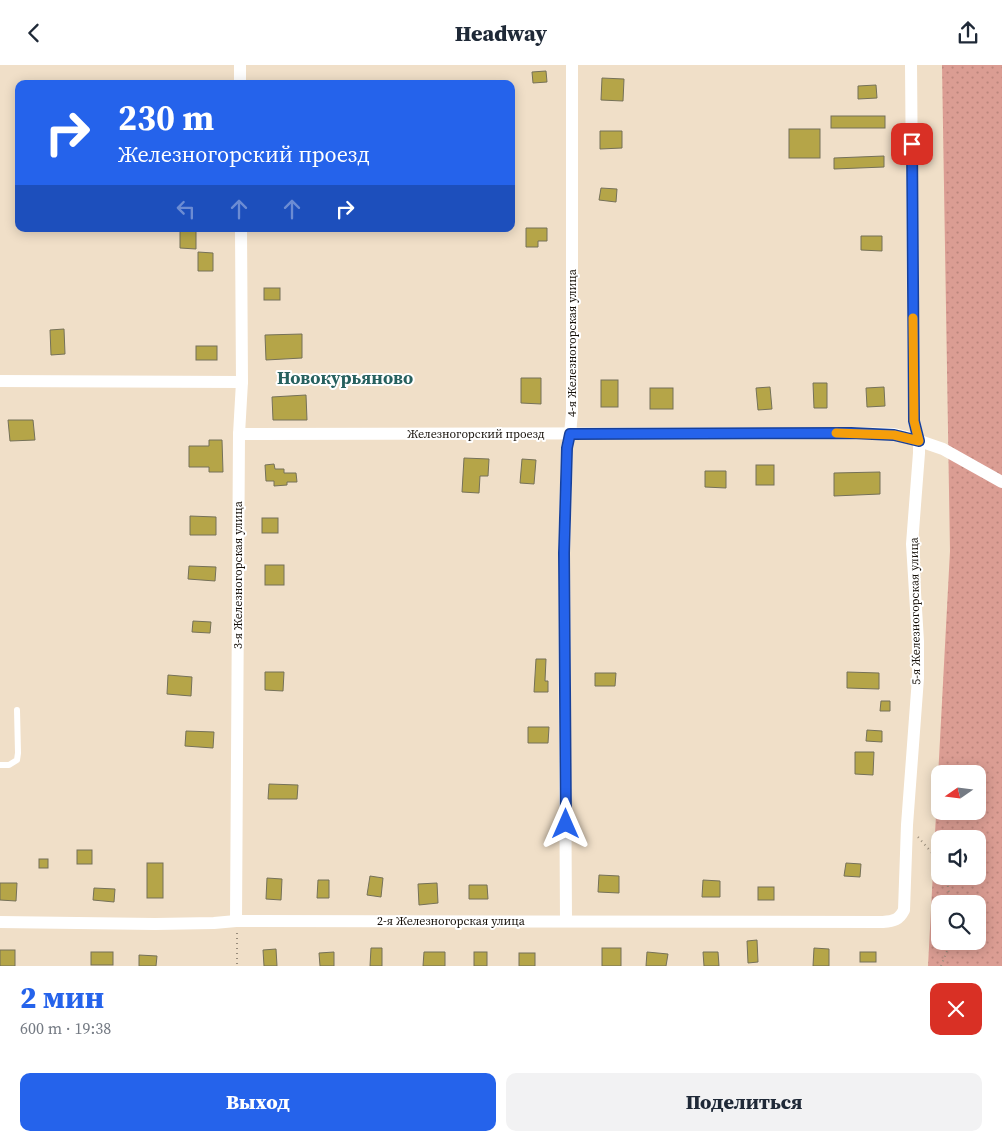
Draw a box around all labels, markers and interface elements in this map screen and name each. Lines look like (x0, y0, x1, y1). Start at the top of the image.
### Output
text: Headway (455, 18, 547, 48)
icon: back (20, 19, 48, 47)
icon: share (954, 19, 982, 47)
text: 230 m (118, 94, 214, 142)
icon: right (35, 100, 100, 165)
pin (891, 123, 933, 165)
icon: arrive (898, 130, 926, 158)
text: Железногорский проезд (118, 139, 370, 169)
icon: left (172, 195, 200, 223)
icon: ahead (225, 195, 253, 223)
icon: ahead (278, 195, 306, 223)
icon: right (331, 195, 359, 223)
street label: 4-я Железногорская улица (564, 268, 580, 417)
district label: Новокурьяново (277, 365, 413, 390)
street label: Железногорский проезд (407, 426, 545, 442)
street label: 3-я Железногорская улица (230, 500, 246, 649)
street label: 5-я Железногорская улица (906, 536, 924, 685)
north arrow (931, 765, 986, 820)
map controls (931, 765, 986, 950)
position arrow (539, 797, 591, 849)
button: sound (931, 830, 986, 885)
button: search (931, 895, 986, 950)
street label: 2-я Железногорская улица (377, 913, 526, 929)
text: 2 мин (20, 977, 104, 1018)
button: close (930, 983, 982, 1035)
text: 600 m · 19:38 (20, 1017, 111, 1039)
button: Выход (20, 1073, 496, 1131)
button: Поделиться (506, 1073, 982, 1131)

